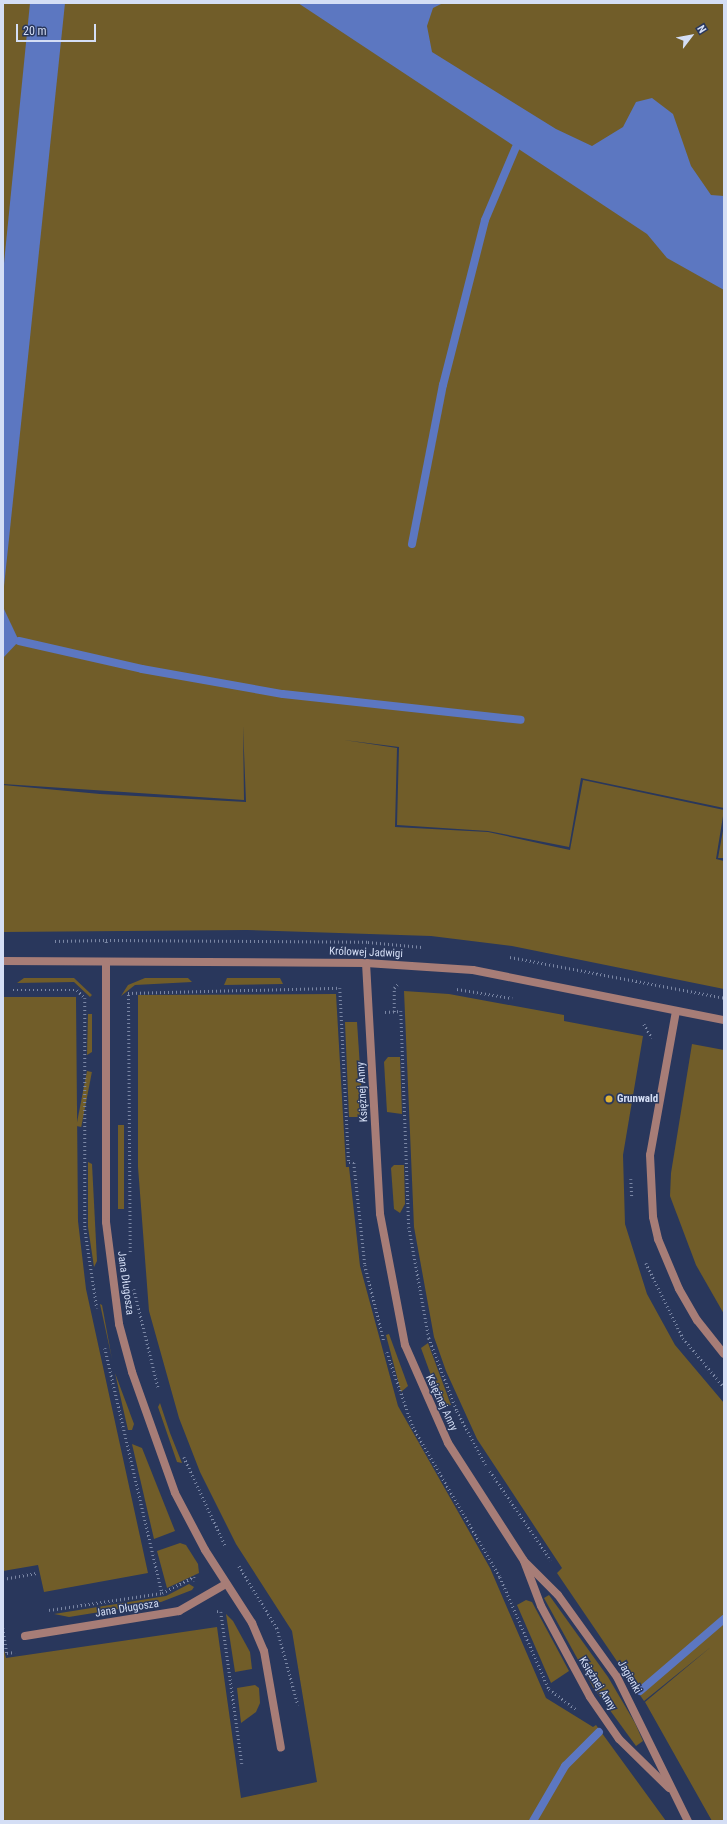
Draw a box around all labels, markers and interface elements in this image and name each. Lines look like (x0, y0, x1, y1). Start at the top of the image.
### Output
scale bar (18, 16, 98, 42)
north arrow (671, 16, 711, 56)
text: N (694, 23, 709, 36)
text: 20 m (23, 24, 47, 38)
street label: Królowej Jadwigi (329, 945, 403, 961)
street label: Księżnej Anny (355, 1061, 371, 1123)
place label: Grunwald (617, 1092, 658, 1106)
marker: Grunwald (604, 1094, 614, 1104)
street label: Jana Długosza (114, 1250, 136, 1316)
street label: Księżnej Anny (422, 1373, 460, 1433)
street label: Jana Długosza (94, 1597, 160, 1621)
street label: Księżnej Anny (575, 1655, 619, 1713)
street label: Jagienki (614, 1658, 644, 1696)

